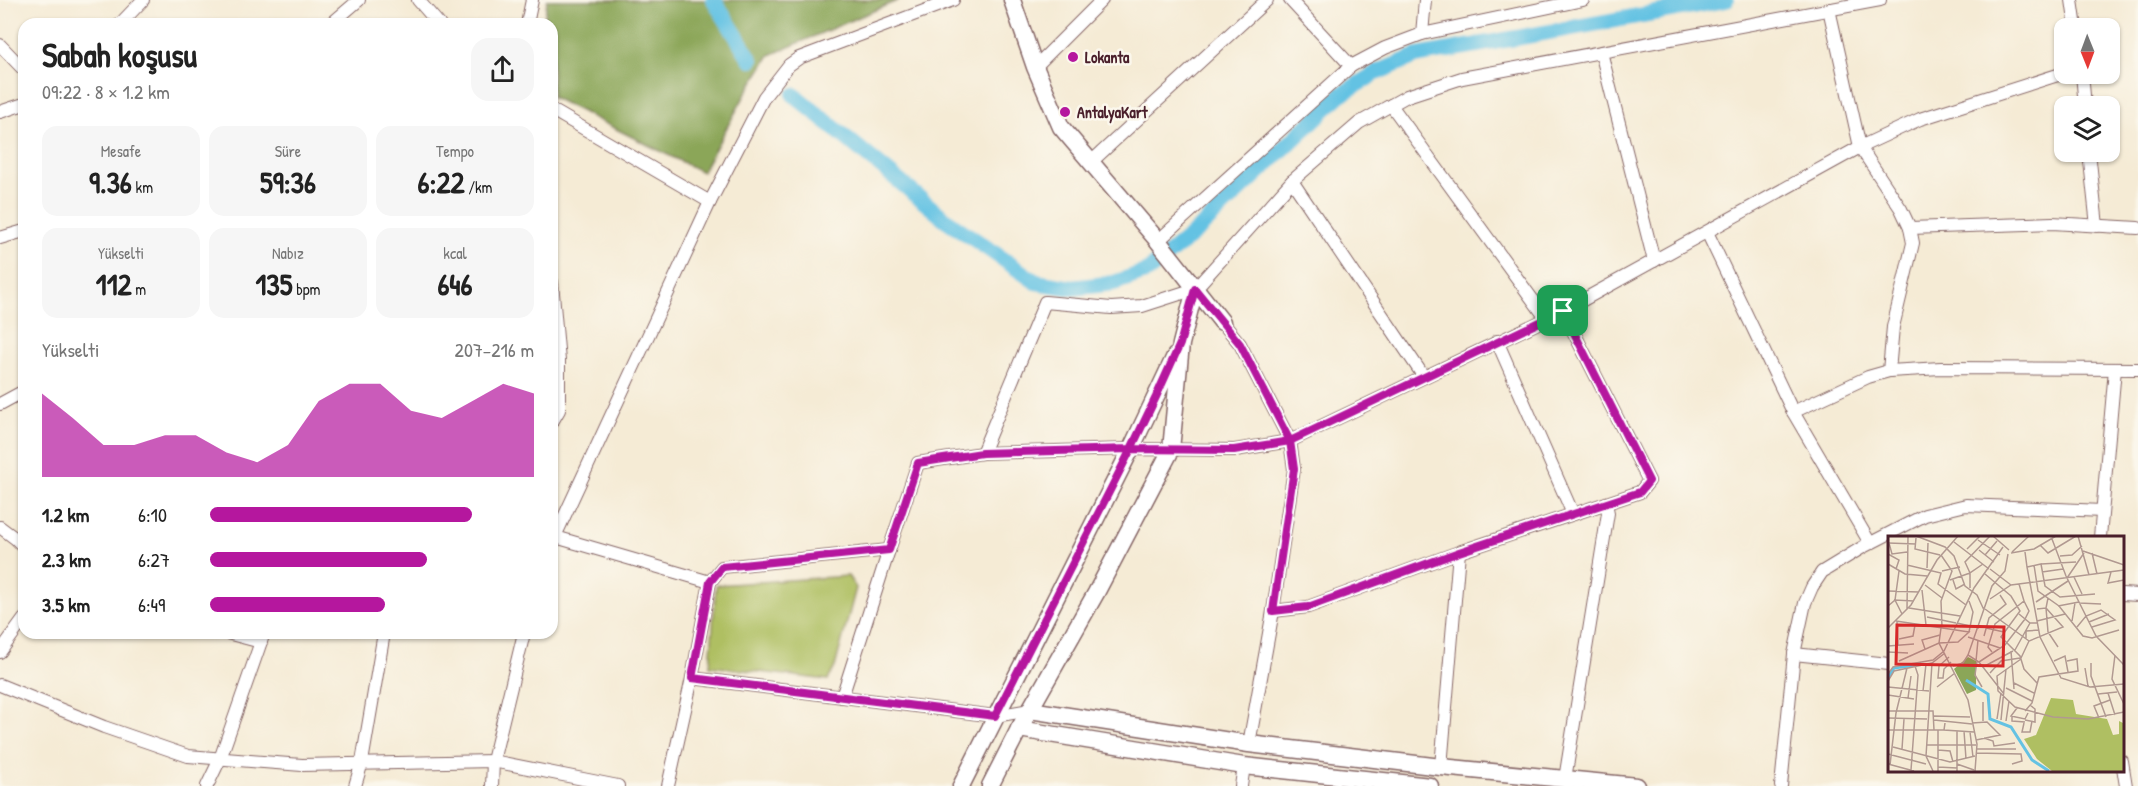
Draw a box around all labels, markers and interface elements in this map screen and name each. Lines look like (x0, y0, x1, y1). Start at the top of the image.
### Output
north arrow (2054, 18, 2120, 84)
map controls (2054, 18, 2120, 162)
text: Sabah koşusu (42, 33, 197, 77)
button: share (471, 38, 534, 101)
place label: Lokanta (1085, 46, 1130, 68)
marker: Lokanta (1066, 50, 1080, 64)
text: 09:22 · 8 × 1.2 km (42, 78, 170, 105)
button: layers (2054, 96, 2120, 162)
place label: AntalyaKart (1077, 101, 1148, 124)
marker: AntalyaKart (1058, 105, 1072, 119)
text: Mesafe (101, 140, 141, 162)
text: Süre (275, 140, 301, 162)
text: Tempo (436, 140, 474, 162)
text: 9.36 (89, 162, 132, 202)
text: 59:36 (260, 162, 316, 202)
text: 6:22 (418, 162, 465, 202)
text: km (132, 176, 153, 198)
text: /km (465, 176, 492, 198)
text: Yükselti (98, 242, 144, 264)
text: Nabız (272, 242, 304, 264)
text: kcal (443, 242, 467, 264)
text: 112 (96, 264, 132, 304)
text: 135 (255, 264, 293, 304)
text: 646 (437, 264, 473, 304)
text: m (132, 278, 146, 300)
text: bpm (293, 278, 321, 300)
pin (1537, 285, 1588, 336)
icon: arrive (1546, 294, 1579, 327)
text: Yükselti (42, 336, 99, 363)
text: 207–216 m (455, 336, 534, 363)
text: 1.2 km (42, 501, 89, 528)
text: 6:10 (138, 501, 167, 528)
inset map (1888, 536, 2123, 771)
text: 2.3 km (42, 546, 91, 573)
text: 6:27 (138, 546, 170, 573)
text: 3.5 km (42, 591, 90, 618)
text: 6:49 (138, 591, 165, 618)

